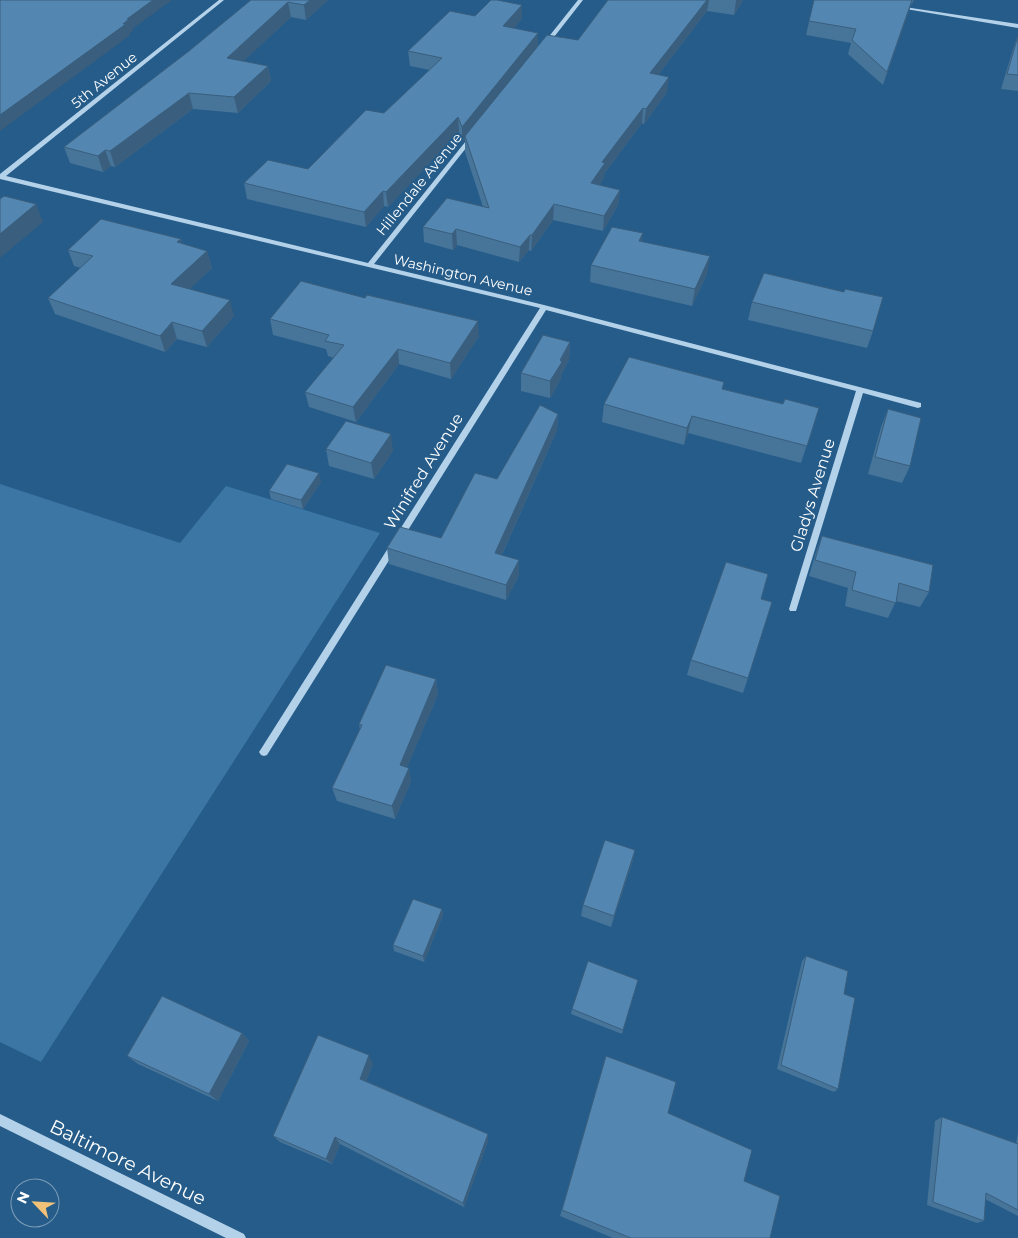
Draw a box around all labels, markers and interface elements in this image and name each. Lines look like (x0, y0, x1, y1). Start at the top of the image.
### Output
street label: 5th Avenue (67, 48, 141, 112)
street label: Hillendale Avenue (372, 129, 466, 239)
street label: Washington Avenue (392, 250, 534, 300)
street label: Winifred Avenue (380, 410, 467, 533)
street label: Gladys Avenue (786, 436, 839, 554)
street label: Baltimore Avenue (46, 1115, 210, 1210)
north arrow (10, 1178, 60, 1228)
text: N (13, 1189, 34, 1206)

